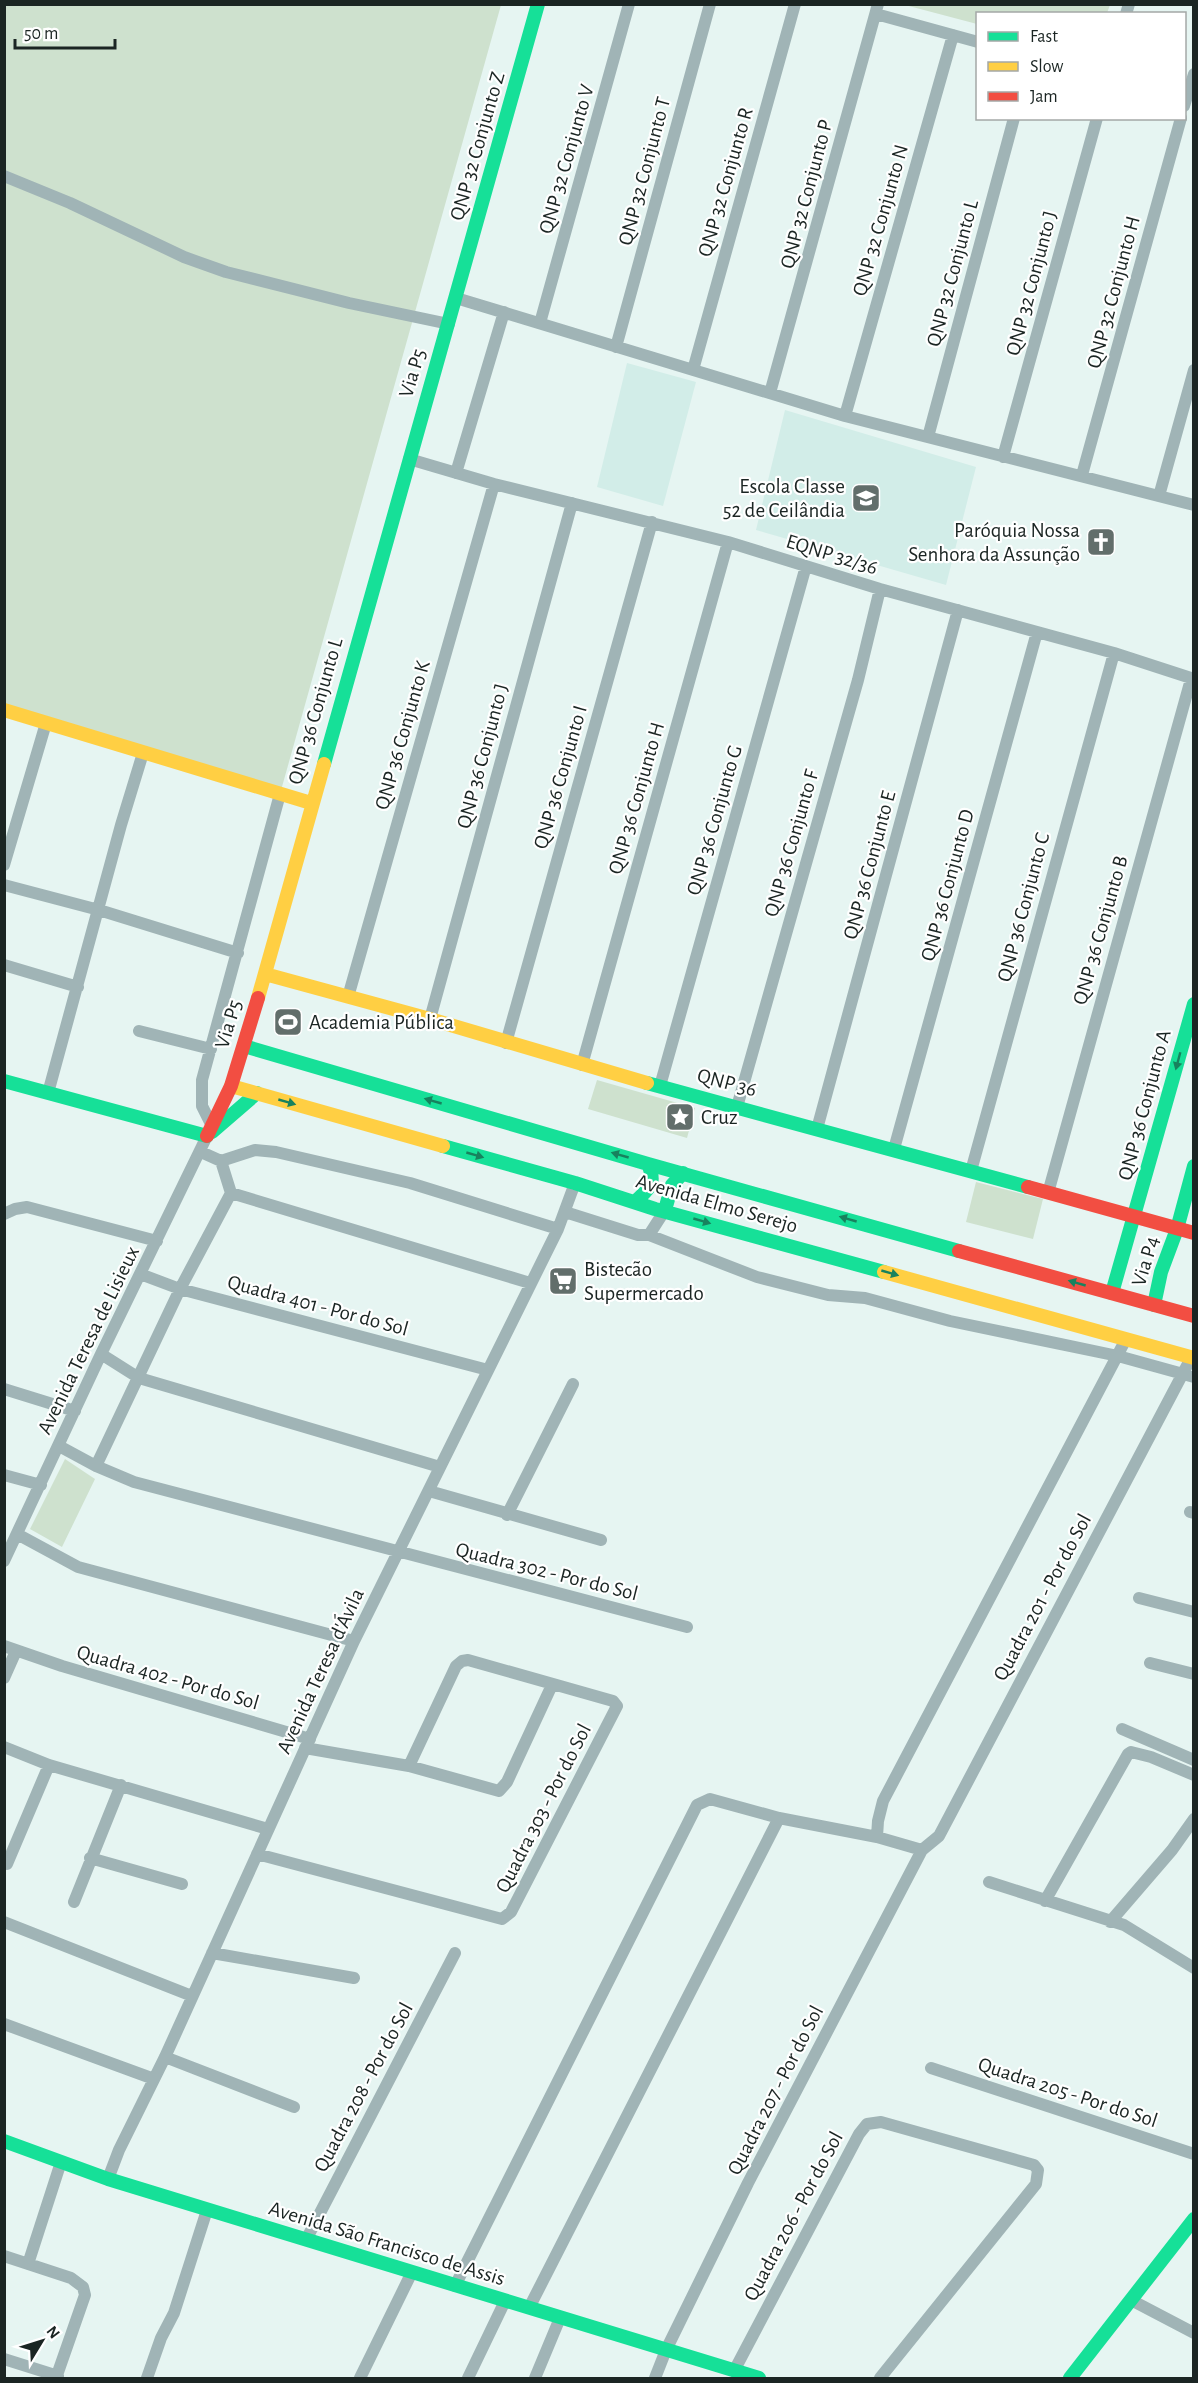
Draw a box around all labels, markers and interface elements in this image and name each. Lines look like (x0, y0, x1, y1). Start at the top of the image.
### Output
scale bar (15, 12, 116, 50)
legend (976, 12, 1186, 120)
text: 50 m (24, 25, 58, 43)
text: Fast (1030, 28, 1058, 46)
text: Slow (1030, 58, 1063, 76)
street label: QNP 32 Conjunto Z (446, 69, 509, 223)
street label: QNP 32 Conjunto V (535, 82, 598, 236)
text: Jam (1030, 88, 1058, 106)
street label: QNP 32 Conjunto T (615, 95, 674, 248)
street label: QNP 32 Conjunto R (694, 105, 757, 259)
street label: QNP 32 Conjunto P (777, 117, 836, 271)
street label: QNP 32 Conjunto N (849, 142, 912, 298)
street label: QNP 32 Conjunto L (923, 197, 982, 349)
street label: QNP 32 Conjunto J (1002, 209, 1061, 358)
street label: QNP 32 Conjunto H (1083, 214, 1144, 371)
street label: Via P5 (395, 346, 430, 400)
place label: Escola Classe 52 de Ceilândia (723, 476, 845, 521)
school or university icon: Escola Classe 52 de Ceilândia (850, 482, 882, 514)
place label: Paróquia Nossa Senhora da Assunção (908, 520, 1080, 565)
church icon: Paróquia Nossa Senhora da Assunção (1085, 526, 1117, 558)
street label: EQNP 32/36 (784, 531, 880, 578)
street label: QNP 36 Conjunto L (285, 635, 347, 787)
street label: QNP 36 Conjunto K (371, 658, 434, 812)
street label: QNP 36 Conjunto J (453, 681, 512, 831)
street label: QNP 36 Conjunto I (530, 703, 591, 851)
street label: QNP 36 Conjunto H (605, 720, 668, 877)
street label: QNP 36 Conjunto G (683, 743, 746, 898)
street label: QNP 36 Conjunto F (760, 766, 823, 919)
street label: QNP 36 Conjunto E (840, 789, 899, 942)
street label: QNP 36 Conjunto D (917, 807, 978, 963)
street label: QNP 36 Conjunto C (993, 830, 1054, 984)
street label: QNP 36 Conjunto B (1069, 853, 1132, 1007)
street label: Via P5 (211, 997, 246, 1051)
sports icon: Academia Pública (272, 1006, 304, 1038)
place label: Academia Pública (309, 1012, 454, 1033)
street label: QNP 36 Conjunto A (1114, 1028, 1175, 1183)
one-way arrow (1173, 1052, 1182, 1070)
street label: QNP 36 (695, 1064, 759, 1100)
one-way arrow (424, 1096, 442, 1105)
one-way arrow (278, 1098, 296, 1107)
place icon: Cruz (664, 1101, 696, 1133)
place label: Cruz (701, 1107, 738, 1128)
one-way arrow (611, 1150, 629, 1159)
one-way arrow (466, 1151, 484, 1160)
street label: Avenida Elmo Serejo (634, 1170, 800, 1237)
one-way arrow (839, 1214, 857, 1223)
one-way arrow (693, 1217, 711, 1226)
street label: Via P4 (1128, 1234, 1163, 1289)
street label: Avenida Teresa de Lisieux (34, 1243, 143, 1437)
place label: Bistecão Supermercado (584, 1259, 704, 1304)
supermarket icon: Bistecão Supermercado (547, 1265, 579, 1297)
one-way arrow (881, 1269, 899, 1278)
street label: Quadra 401 - Por do Sol (225, 1271, 411, 1340)
one-way arrow (1067, 1278, 1085, 1287)
street label: Quadra 201 - Por do Sol (990, 1510, 1095, 1684)
street label: Quadra 302 - Por do Sol (454, 1539, 640, 1604)
street label: Avenida Teresa d'Ávila (271, 1584, 368, 1757)
street label: Quadra 402 - Por do Sol (74, 1641, 261, 1714)
street label: Quadra 303 - Por do Sol (492, 1720, 595, 1896)
street label: Quadra 208 - Por do Sol (310, 1999, 417, 2175)
street label: Quadra 207 - Por do Sol (724, 2002, 827, 2178)
street label: Quadra 205 - Por do Sol (976, 2054, 1160, 2131)
street label: Quadra 206 - Por do Sol (740, 2128, 847, 2304)
street label: Avenida São Francisco de Assis (266, 2198, 507, 2289)
north arrow (12, 2311, 72, 2371)
text: N (43, 2323, 63, 2342)

